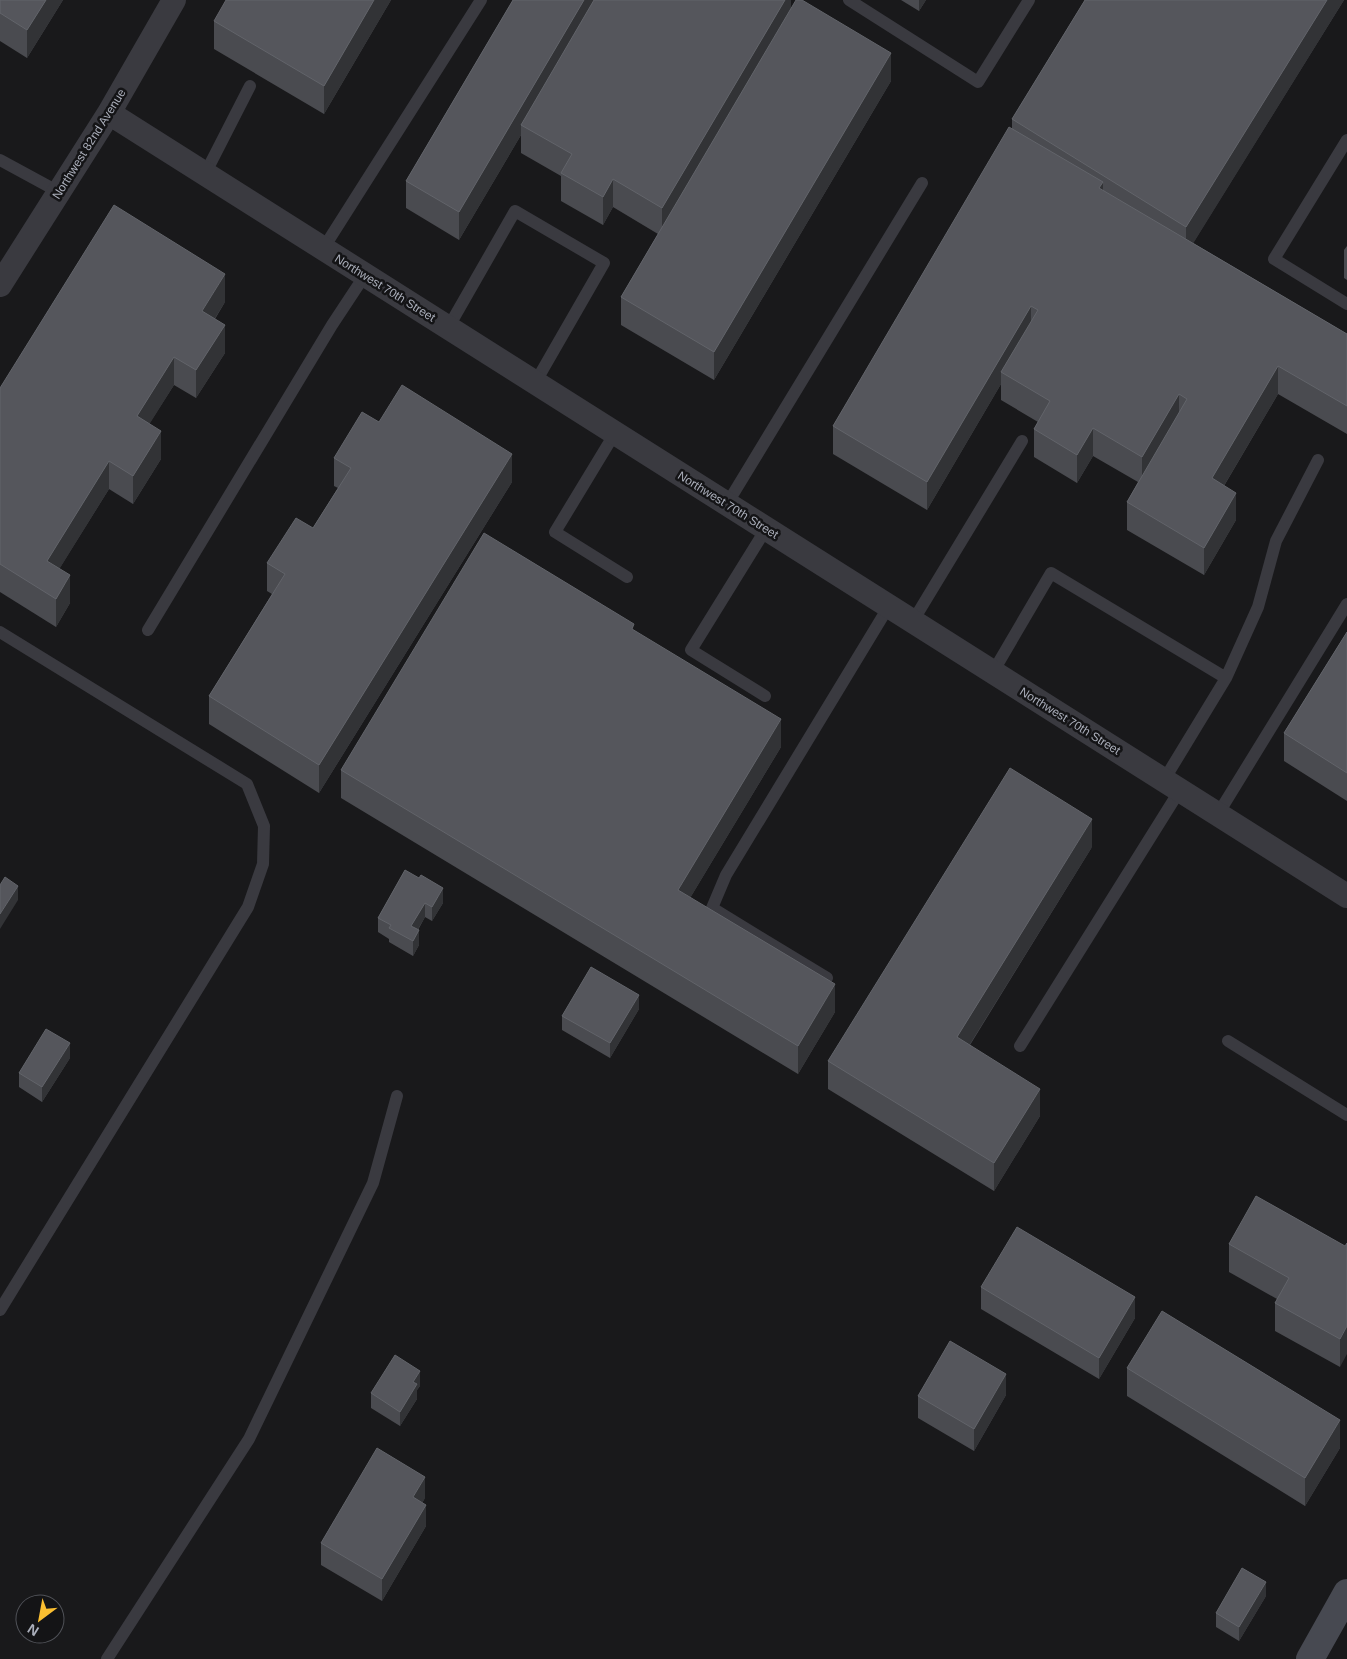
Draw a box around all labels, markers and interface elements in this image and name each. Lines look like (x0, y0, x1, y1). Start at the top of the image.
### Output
street label: Northwest 82nd Avenue (49, 86, 129, 202)
street label: Northwest 70th Street (332, 251, 438, 325)
street label: Northwest 70th Street (675, 468, 781, 542)
street label: Northwest 70th Street (1017, 684, 1123, 758)
north arrow (15, 1594, 65, 1644)
text: N (25, 1621, 42, 1639)

